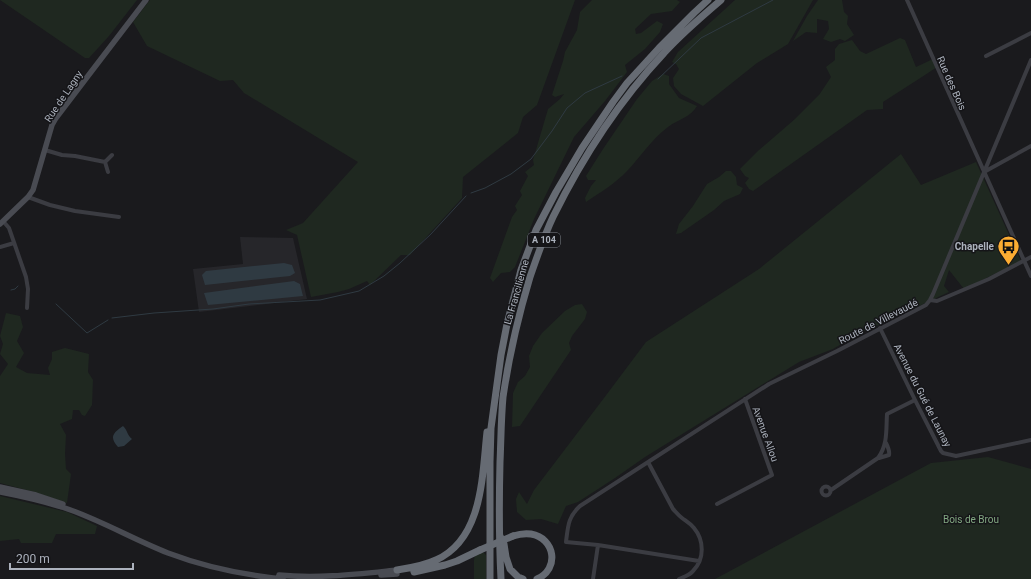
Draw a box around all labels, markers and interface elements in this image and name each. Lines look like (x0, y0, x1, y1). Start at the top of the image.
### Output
street label: Rue des Bois (935, 55, 968, 112)
street label: Rue de Lagny (42, 68, 85, 124)
road number: A 104 (528, 233, 560, 247)
bus stop icon: Chapelle (996, 233, 1022, 266)
place label: Chapelle (955, 241, 995, 252)
street label: La Francilienne (502, 258, 531, 326)
street label: Route de Villevaudé (837, 297, 920, 346)
street label: Avenue du Gué de Launay (892, 342, 954, 449)
street label: Avenue Allou (750, 405, 781, 463)
park label: Bois de Brou (943, 514, 999, 525)
scale bar (10, 545, 133, 571)
text: 200 m (16, 552, 50, 566)

